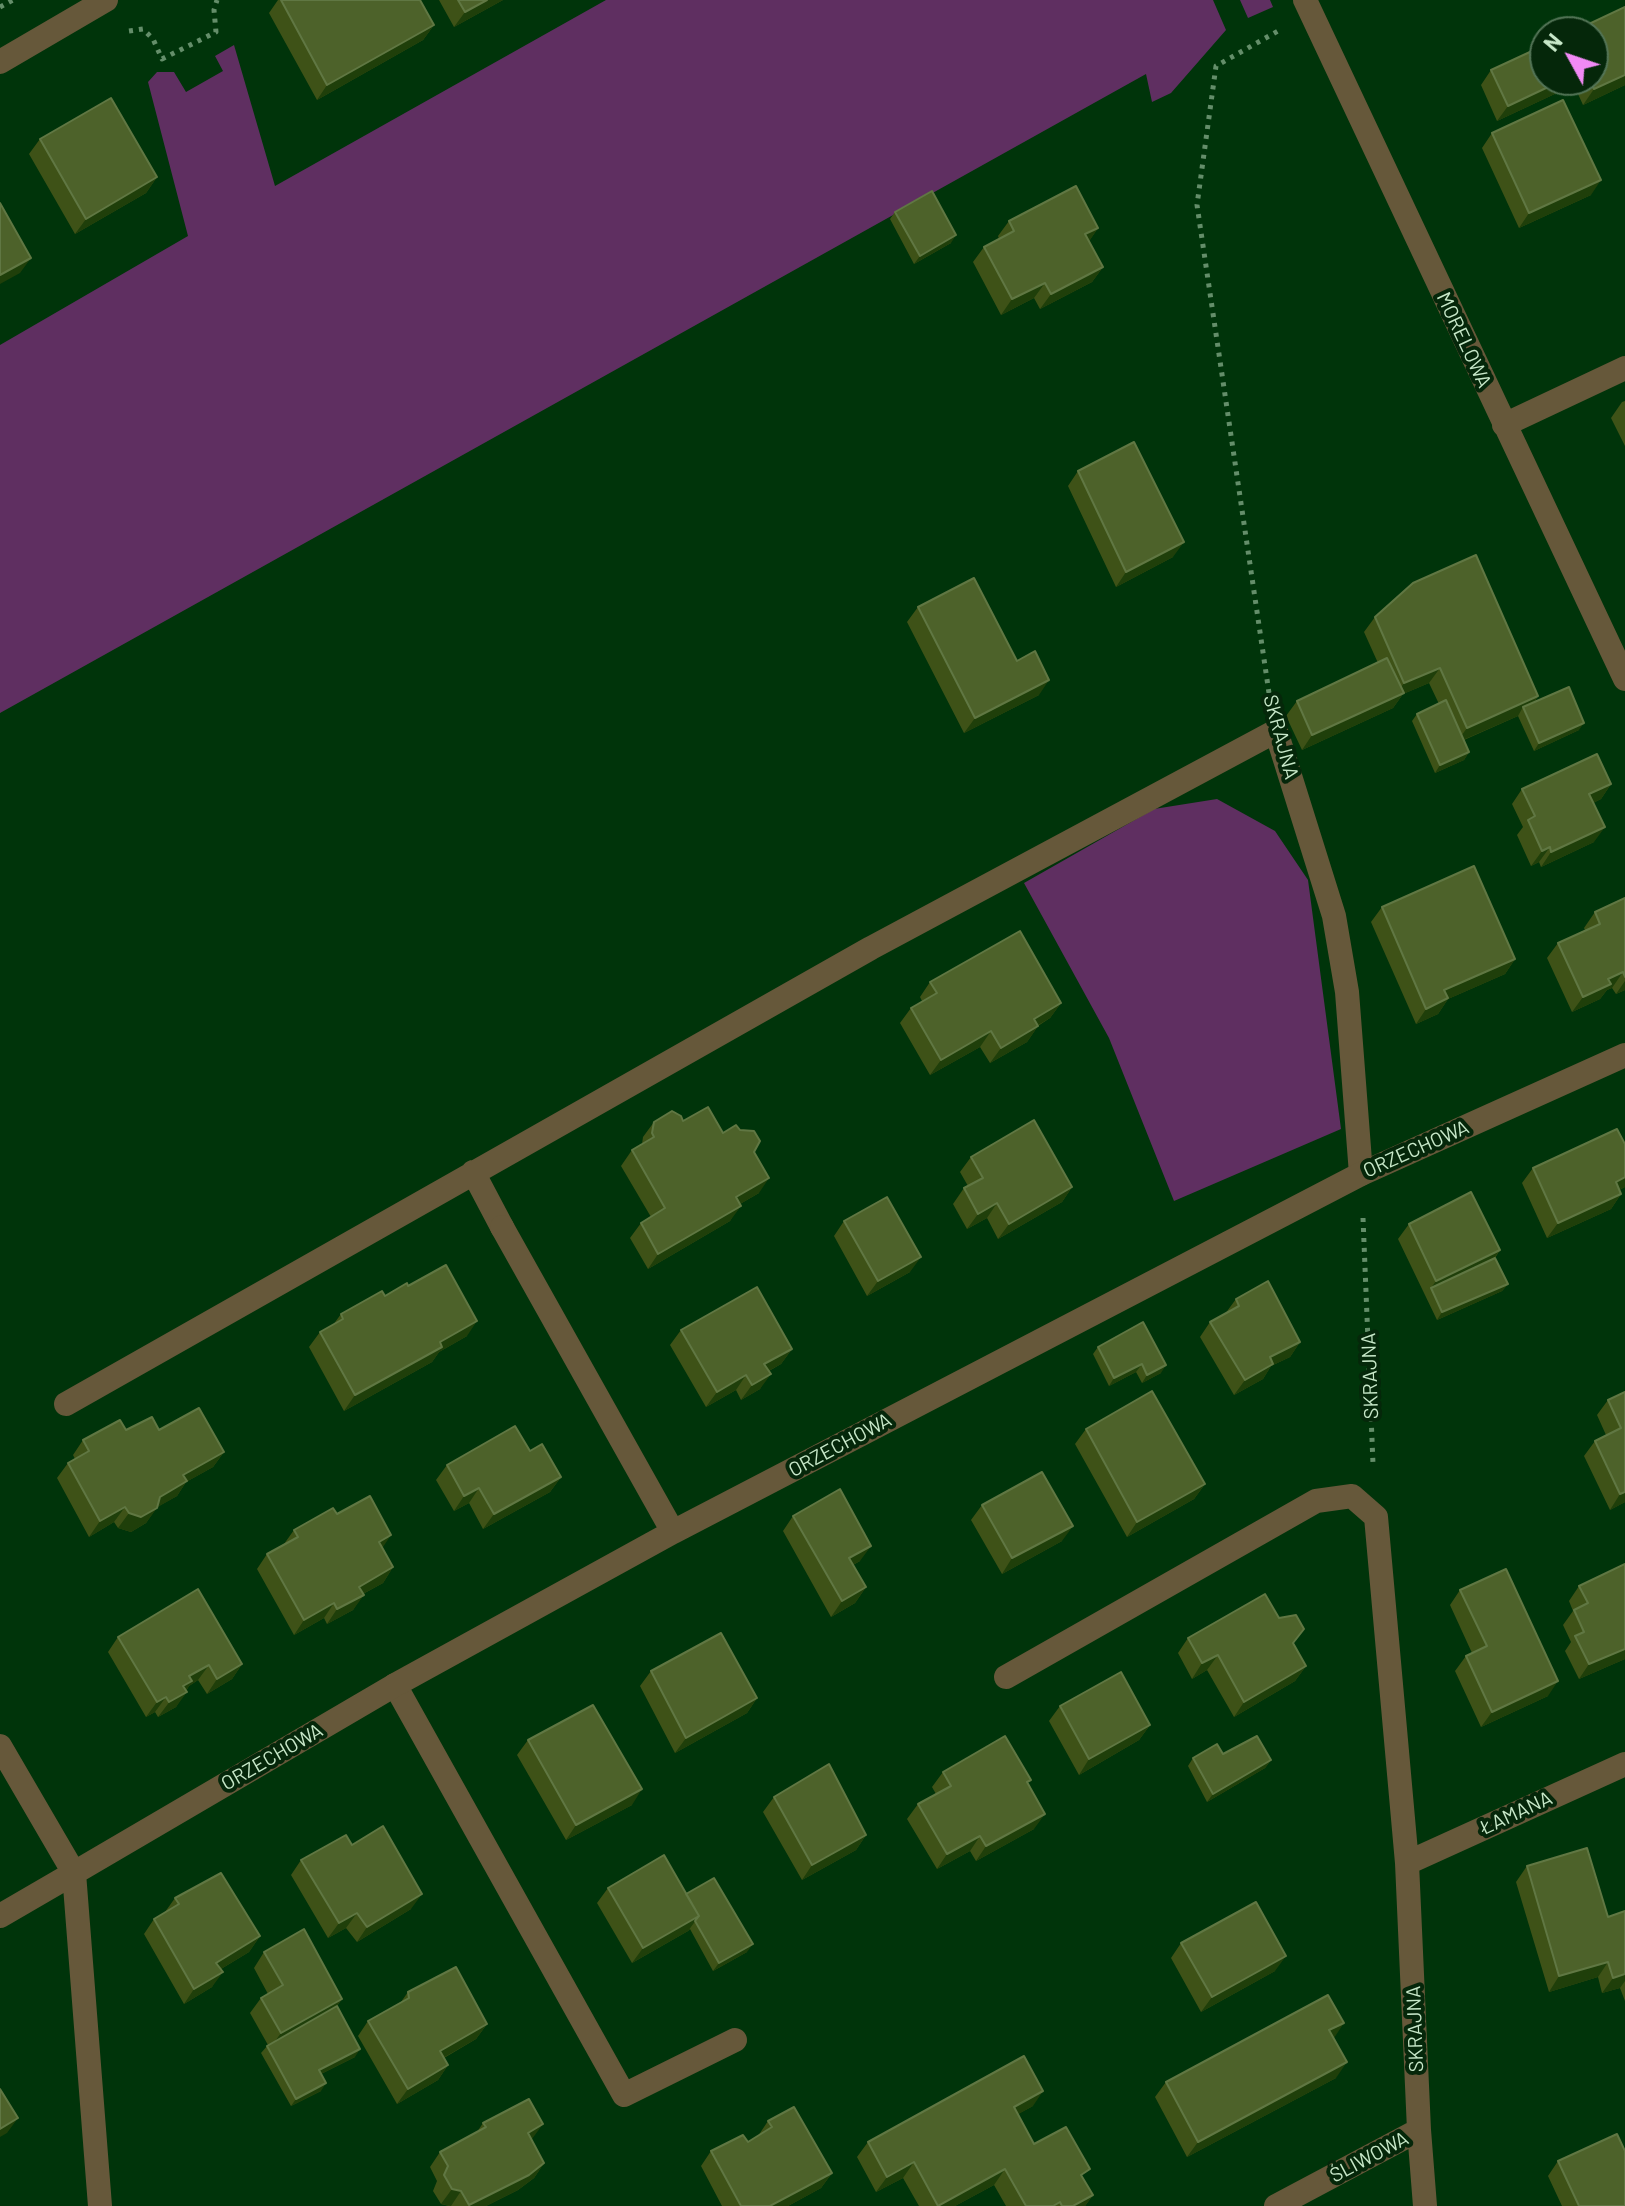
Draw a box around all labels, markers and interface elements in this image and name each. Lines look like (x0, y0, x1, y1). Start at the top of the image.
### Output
north arrow (1529, 16, 1609, 96)
text: N (1537, 28, 1567, 56)
street label: MORELOWA (1431, 288, 1497, 392)
street label: SKRAJNA (1258, 692, 1304, 782)
street label: ORZECHOWA (1359, 1115, 1473, 1183)
street label: SKRAJNA (1356, 1332, 1384, 1420)
street label: ORZECHOWA (784, 1408, 896, 1482)
street label: ORZECHOWA (217, 1718, 327, 1796)
street label: ŁAMANA (1476, 1786, 1556, 1840)
street label: SKRAJNA (1401, 1985, 1429, 2073)
street label: ŚLIWOWA (1326, 2126, 1412, 2188)

